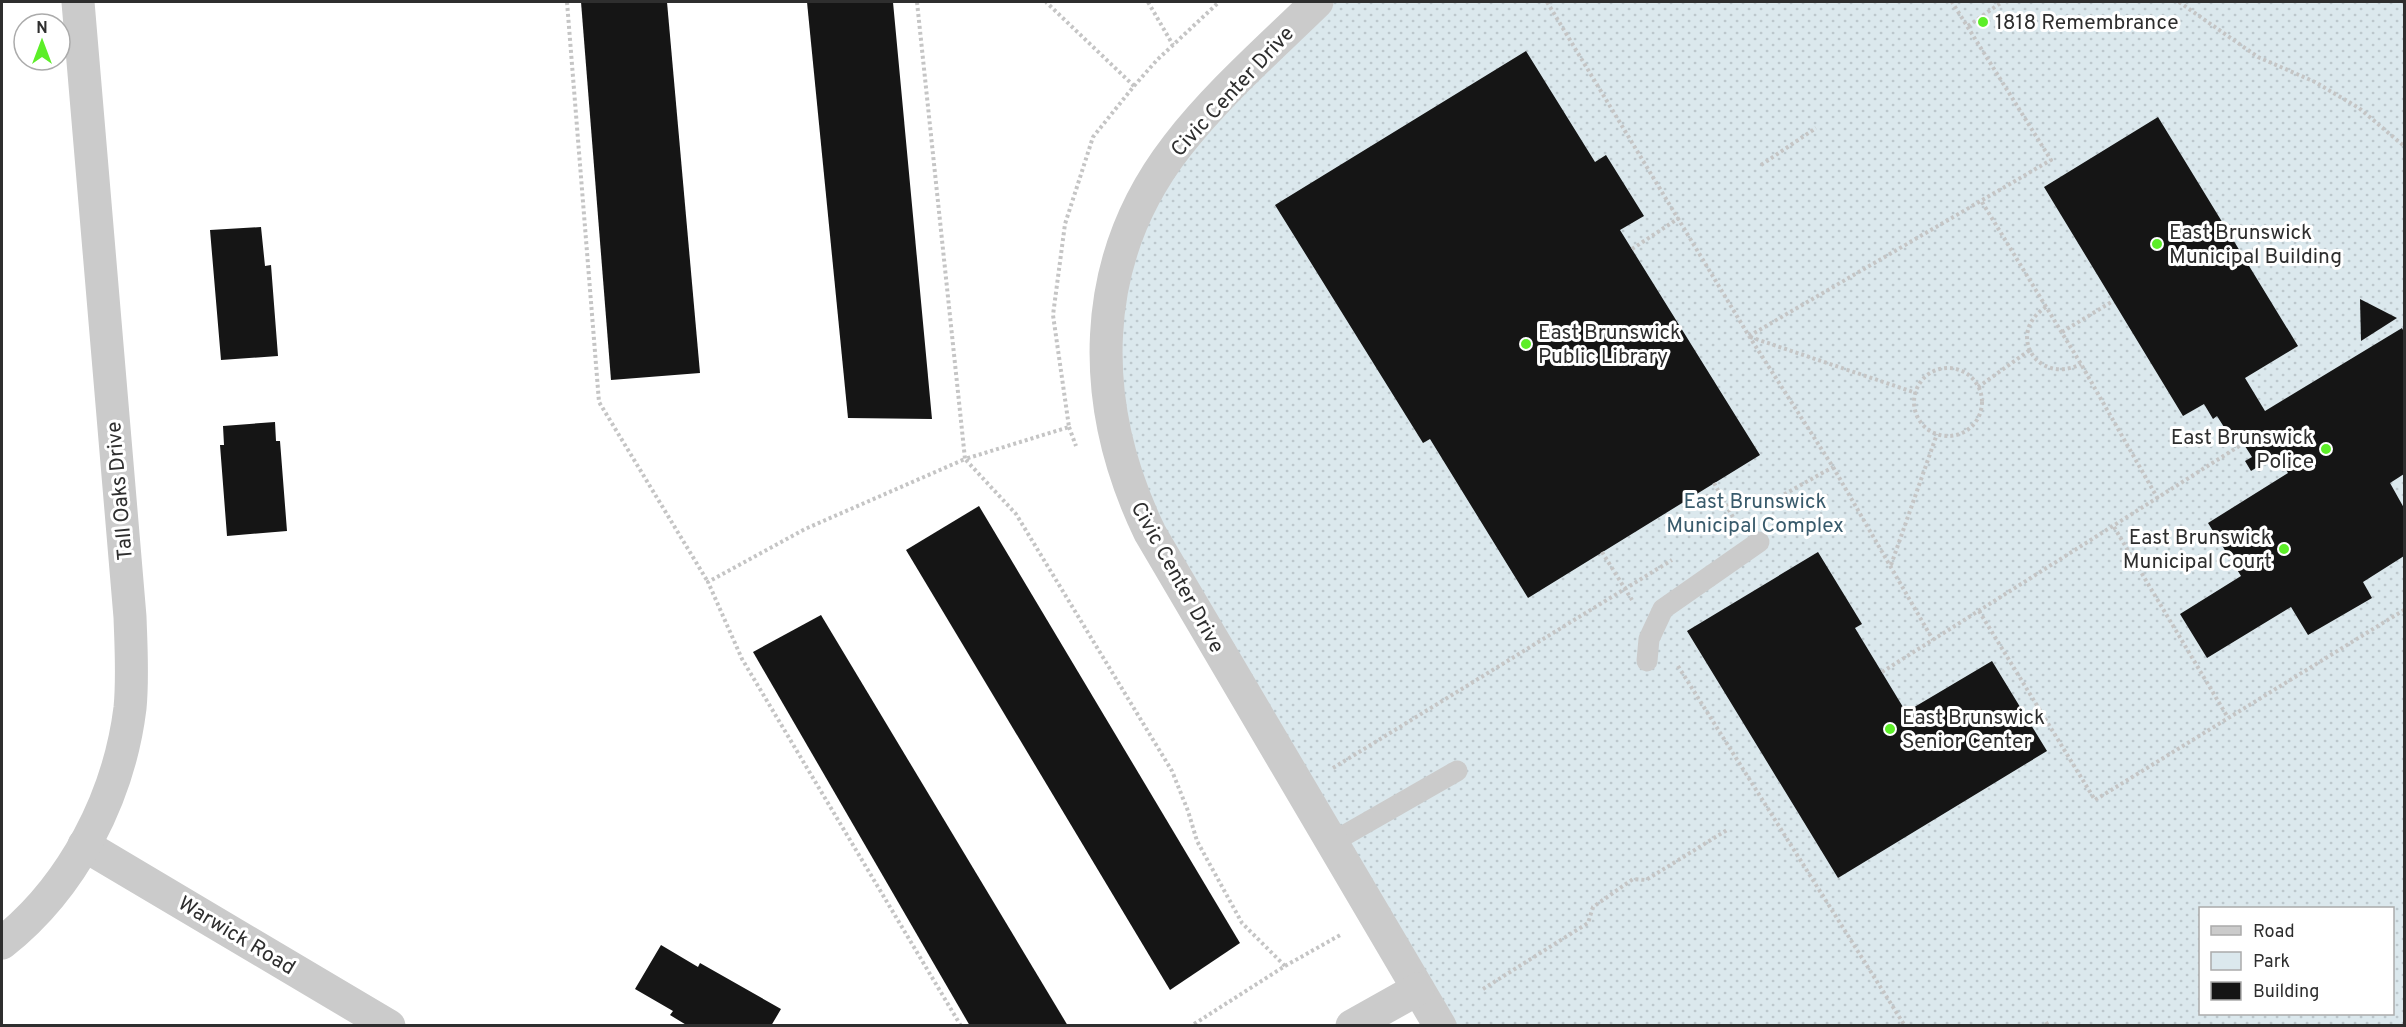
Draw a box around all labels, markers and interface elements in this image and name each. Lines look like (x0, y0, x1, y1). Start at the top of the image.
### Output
place label: 1818 Remembrance (1995, 10, 2178, 37)
north arrow (12, 12, 72, 72)
marker: 1818 Remembrance (1976, 15, 1990, 29)
text: N (36, 19, 48, 39)
street label: Civic Center Drive (1166, 21, 1301, 163)
place label: East Brunswick Municipal Building (2169, 220, 2342, 271)
marker: East Brunswick Municipal Building (2150, 237, 2164, 251)
place label: East Brunswick Public Library (1538, 320, 1681, 371)
marker: East Brunswick Public Library (1519, 337, 1533, 351)
street label: Tall Oaks Drive (101, 420, 140, 561)
place label: East Brunswick Police (2171, 425, 2314, 476)
marker: East Brunswick Police (2319, 442, 2333, 456)
park label: East Brunswick Municipal Complex (1666, 489, 1844, 540)
street label: Civic Center Drive (1124, 497, 1230, 658)
place label: East Brunswick Municipal Court (2123, 525, 2272, 576)
marker: East Brunswick Municipal Court (2277, 542, 2291, 556)
place label: East Brunswick Senior Center (1902, 705, 2045, 756)
marker: East Brunswick Senior Center (1883, 722, 1897, 736)
street label: Warwick Road (173, 891, 300, 982)
legend (2199, 907, 2394, 1015)
text: Road (2253, 921, 2295, 944)
text: Park (2253, 951, 2290, 974)
text: Building (2253, 981, 2319, 1004)

